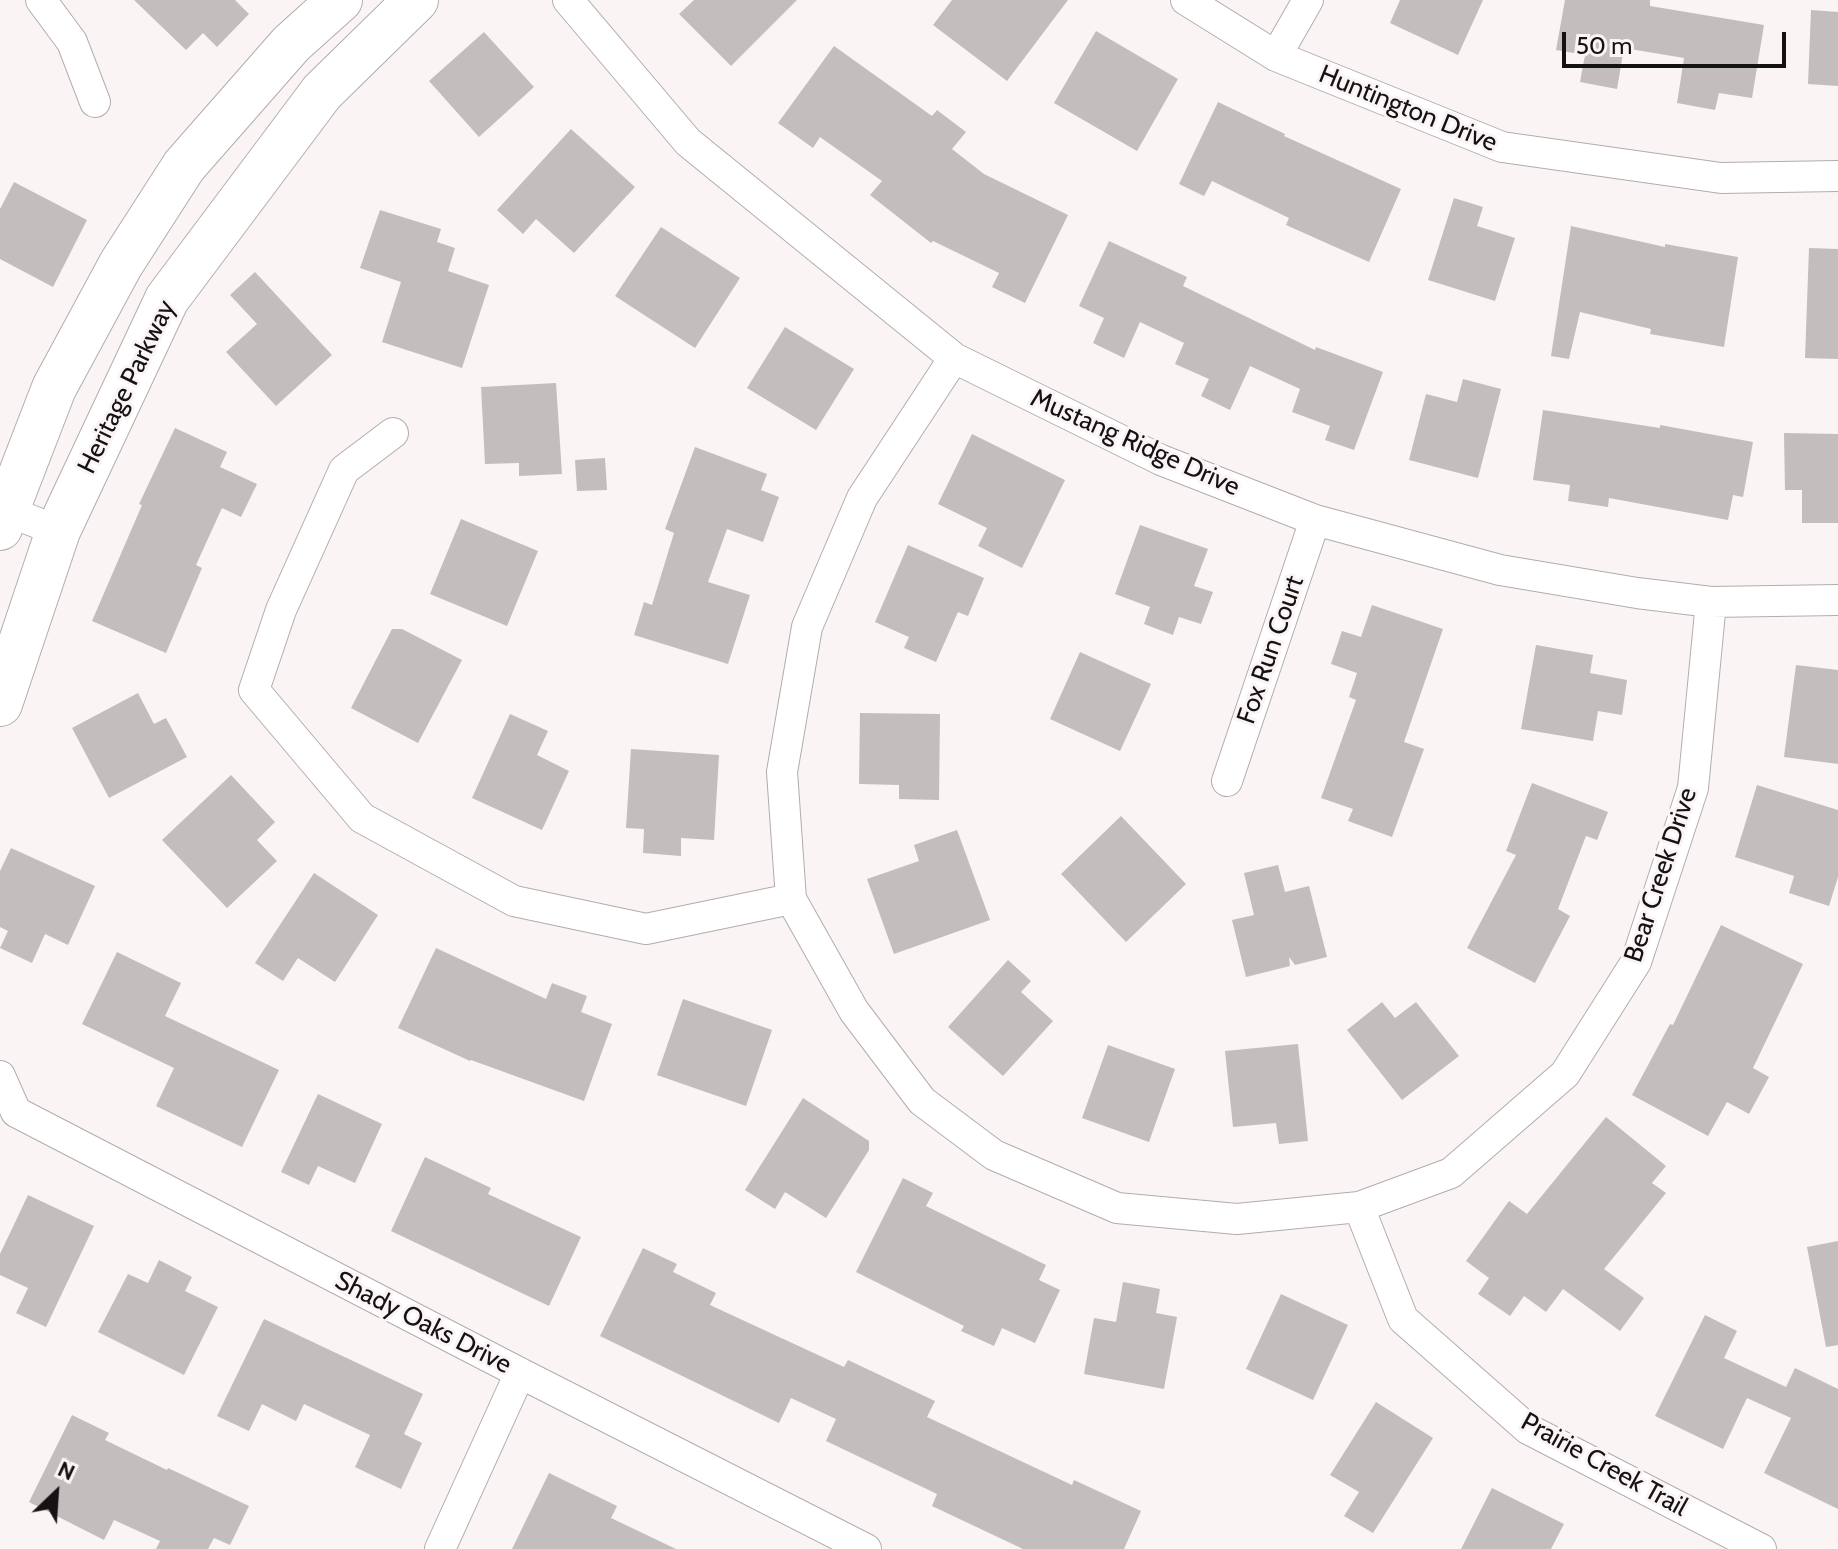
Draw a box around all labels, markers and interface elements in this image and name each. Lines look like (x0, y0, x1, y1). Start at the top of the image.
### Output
scale bar (1566, 16, 1790, 66)
text: 50 m (1576, 31, 1632, 60)
street label: Huntington Drive (1314, 59, 1502, 159)
street label: Heritage Parkway (72, 295, 182, 479)
street label: Mustang Ridge Drive (1026, 383, 1244, 503)
street label: Fox Run Court (1231, 572, 1311, 728)
street label: Bear Creek Drive (1618, 784, 1704, 966)
street label: Shady Oaks Drive (330, 1265, 516, 1381)
street label: Prairie Creek Trail (1515, 1406, 1693, 1524)
north arrow (16, 1453, 96, 1533)
text: N (54, 1455, 79, 1486)

